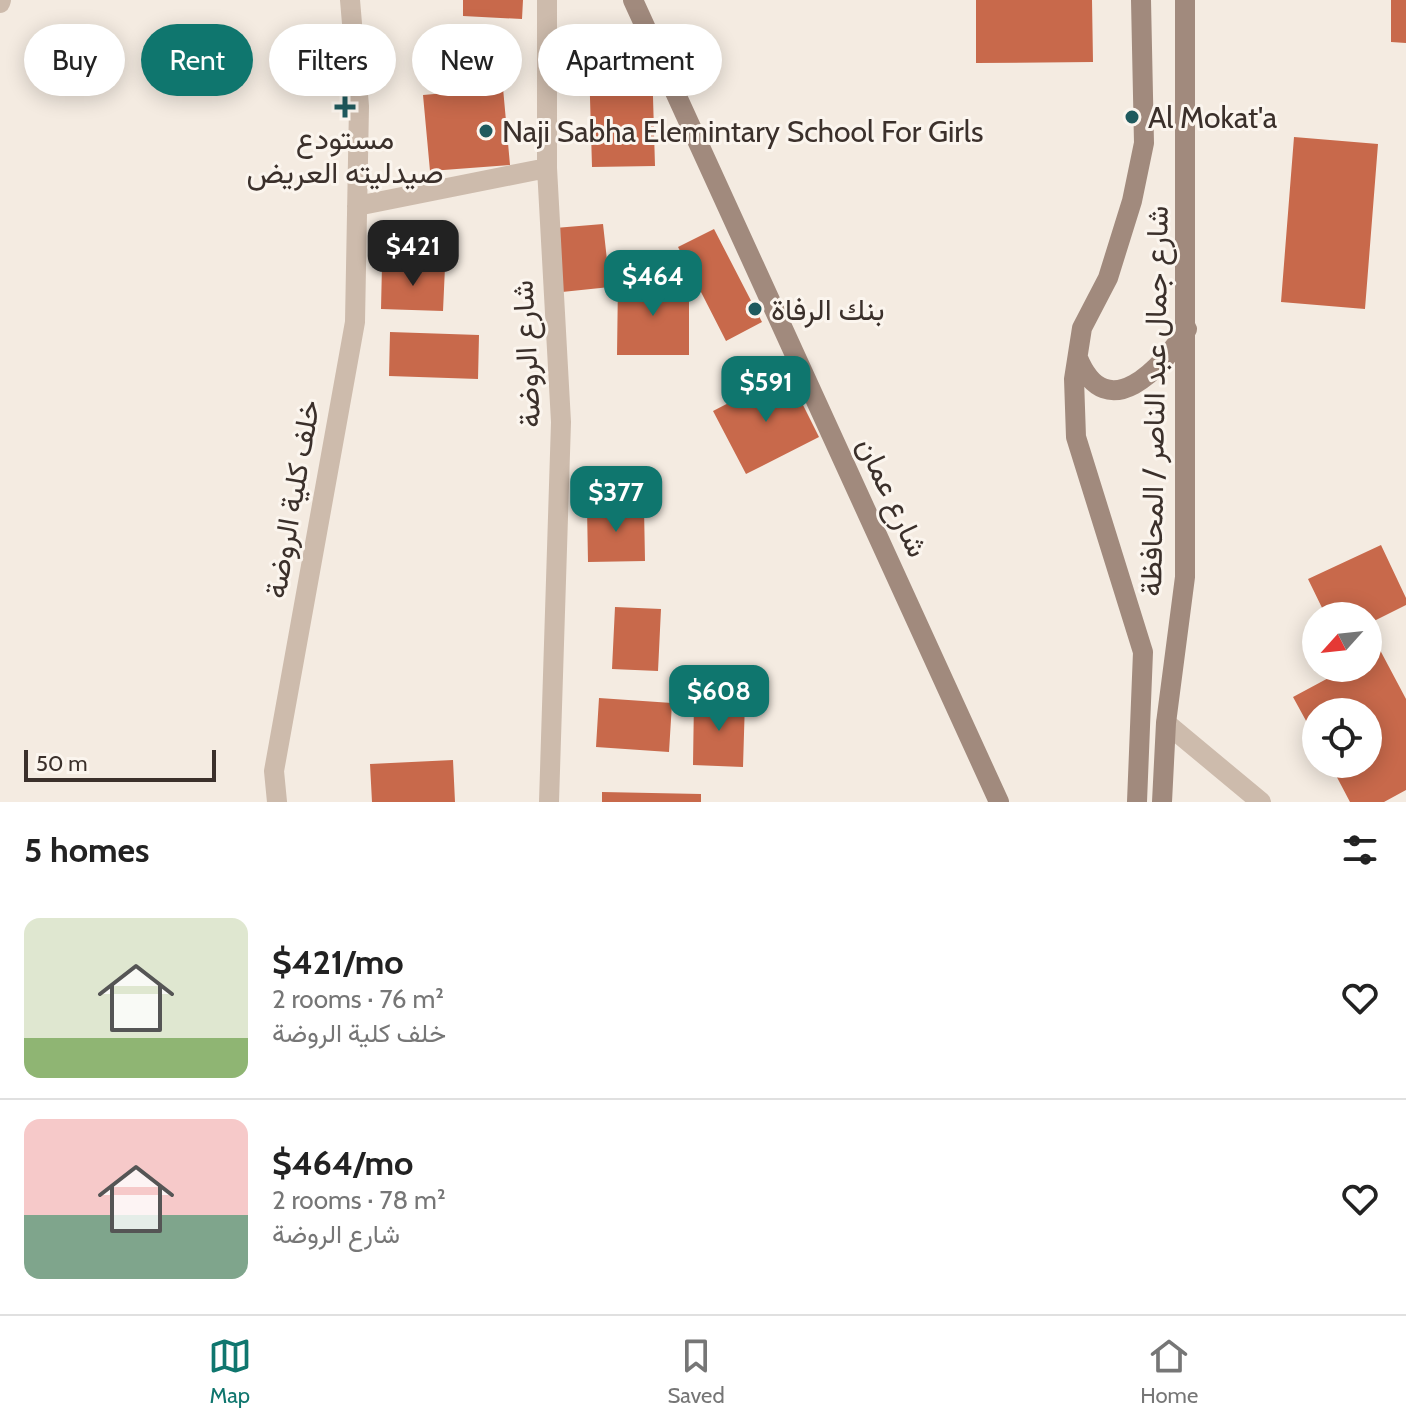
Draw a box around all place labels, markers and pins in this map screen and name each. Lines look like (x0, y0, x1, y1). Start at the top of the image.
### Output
marker: مستودع صيدليته العريض (336, 98, 354, 116)
place label: Al Mokat'a (1148, 99, 1278, 136)
marker: Al Mokat'a (1123, 108, 1141, 126)
place label: Naji Sabha Elemintary School For Girls (502, 113, 983, 150)
place label: مستودع صيدليته العريض (246, 120, 444, 191)
marker: Naji Sabha Elemintary School For Girls (477, 122, 495, 140)
pin: $421 (366, 220, 460, 288)
pin: $464 (606, 250, 700, 318)
place label: بنك الرفاة (771, 291, 885, 328)
marker: بنك الرفاة (746, 300, 764, 318)
pin: $591 (719, 356, 813, 424)
pin: $377 (569, 466, 663, 534)
pin: $608 (672, 665, 766, 733)

